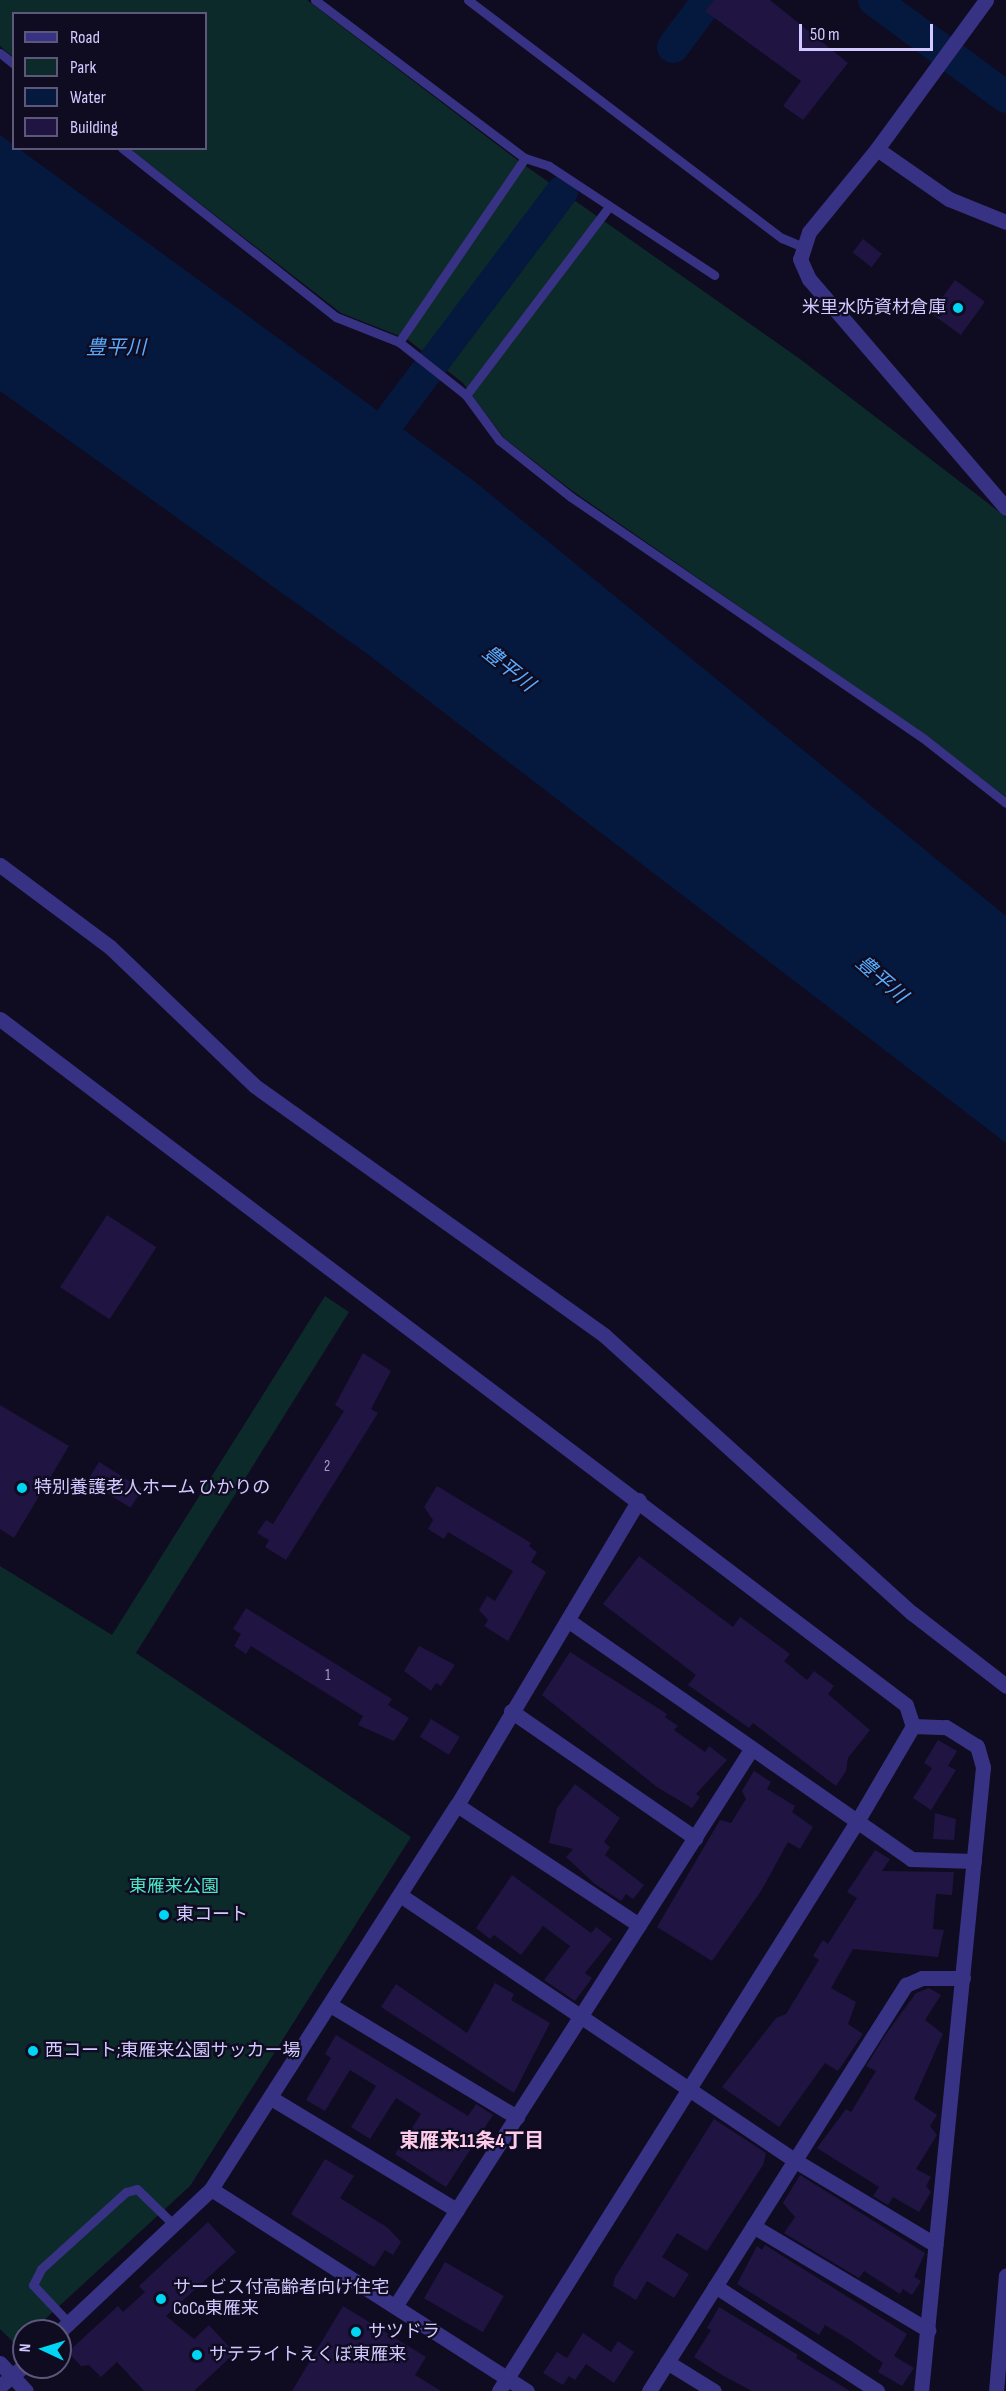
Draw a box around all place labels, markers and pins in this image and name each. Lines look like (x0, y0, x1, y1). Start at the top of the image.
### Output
place label: 米里水防資材倉庫 (802, 297, 946, 319)
marker: 米里水防資材倉庫 (951, 301, 965, 315)
place label: 特別養護老人ホーム ひかりの (34, 1477, 271, 1499)
marker: 特別養護老人ホーム ひかりの (15, 1481, 29, 1495)
place label: 東コート (176, 1904, 248, 1926)
marker: 東コート (157, 1908, 171, 1922)
place label: 西コート;東雁来公園サッカー場 (45, 2040, 301, 2062)
marker: 西コート;東雁来公園サッカー場 (26, 2044, 40, 2058)
place label: サービス付高齢者向け住宅 CoCo東雁来 (173, 2278, 389, 2320)
marker: サービス付高齢者向け住宅 CoCo東雁来 (154, 2292, 168, 2306)
place label: サツドラ (368, 2321, 440, 2343)
marker: サツドラ (349, 2325, 363, 2339)
place label: サテライトえくぼ東雁来 (209, 2344, 407, 2366)
marker: サテライトえくぼ東雁来 (190, 2348, 204, 2362)

